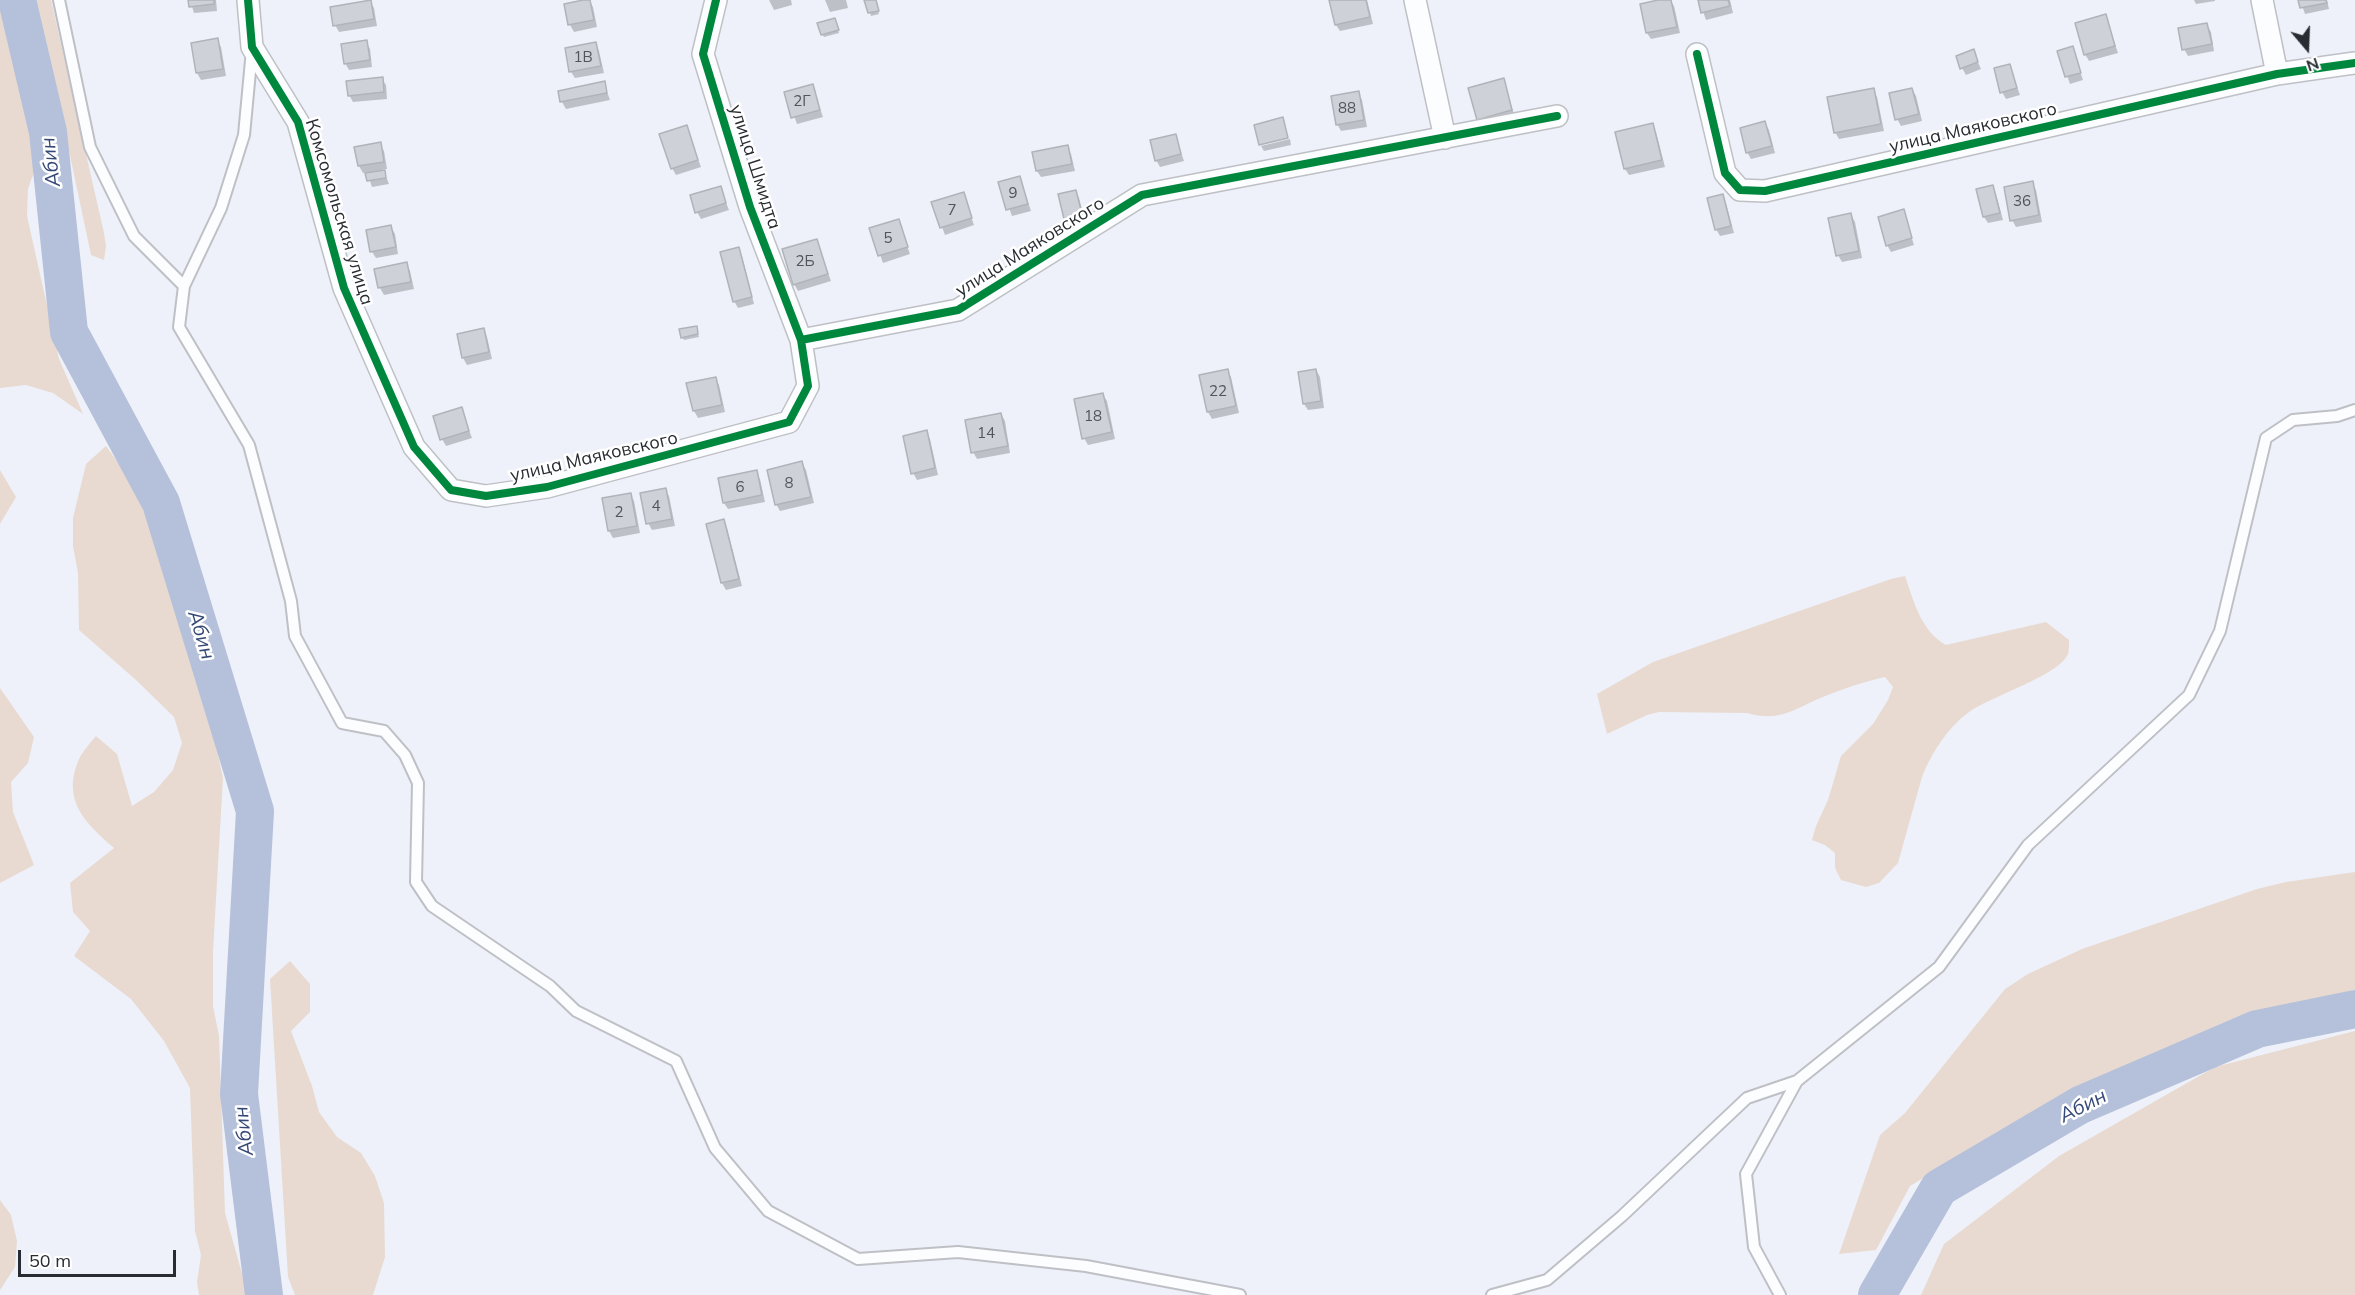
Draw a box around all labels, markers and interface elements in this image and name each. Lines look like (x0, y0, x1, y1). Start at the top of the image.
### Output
north arrow (2277, 18, 2337, 78)
house number: 1В (573, 48, 593, 66)
text: N (2304, 54, 2322, 76)
house number: 2Г (793, 92, 811, 110)
street label: улица Маяковского (1887, 98, 2059, 158)
house number: 88 (1338, 99, 1356, 117)
street label: улица Шмидта (725, 102, 785, 232)
street label: Комсомольская улица (300, 116, 378, 308)
water label: Абин (36, 136, 66, 188)
house number: 9 (1009, 184, 1017, 202)
street label: улица Маяковского (952, 192, 1108, 302)
house number: 36 (2013, 192, 2031, 210)
house number: 7 (948, 201, 956, 219)
house number: 5 (884, 229, 892, 247)
house number: 2Б (795, 252, 815, 270)
house number: 22 (1209, 382, 1227, 400)
house number: 18 (1084, 407, 1102, 425)
house number: 14 (977, 424, 995, 442)
street label: улица Маяковского (508, 427, 680, 487)
house number: 8 (785, 474, 793, 492)
house number: 6 (736, 478, 744, 496)
house number: 4 (652, 497, 660, 515)
house number: 2 (615, 503, 623, 521)
water label: Абин (182, 608, 220, 662)
water label: Абин (2055, 1084, 2111, 1128)
water label: Абин (229, 1105, 259, 1157)
scale bar (21, 1238, 178, 1276)
text: 50 m (29, 1249, 71, 1272)

